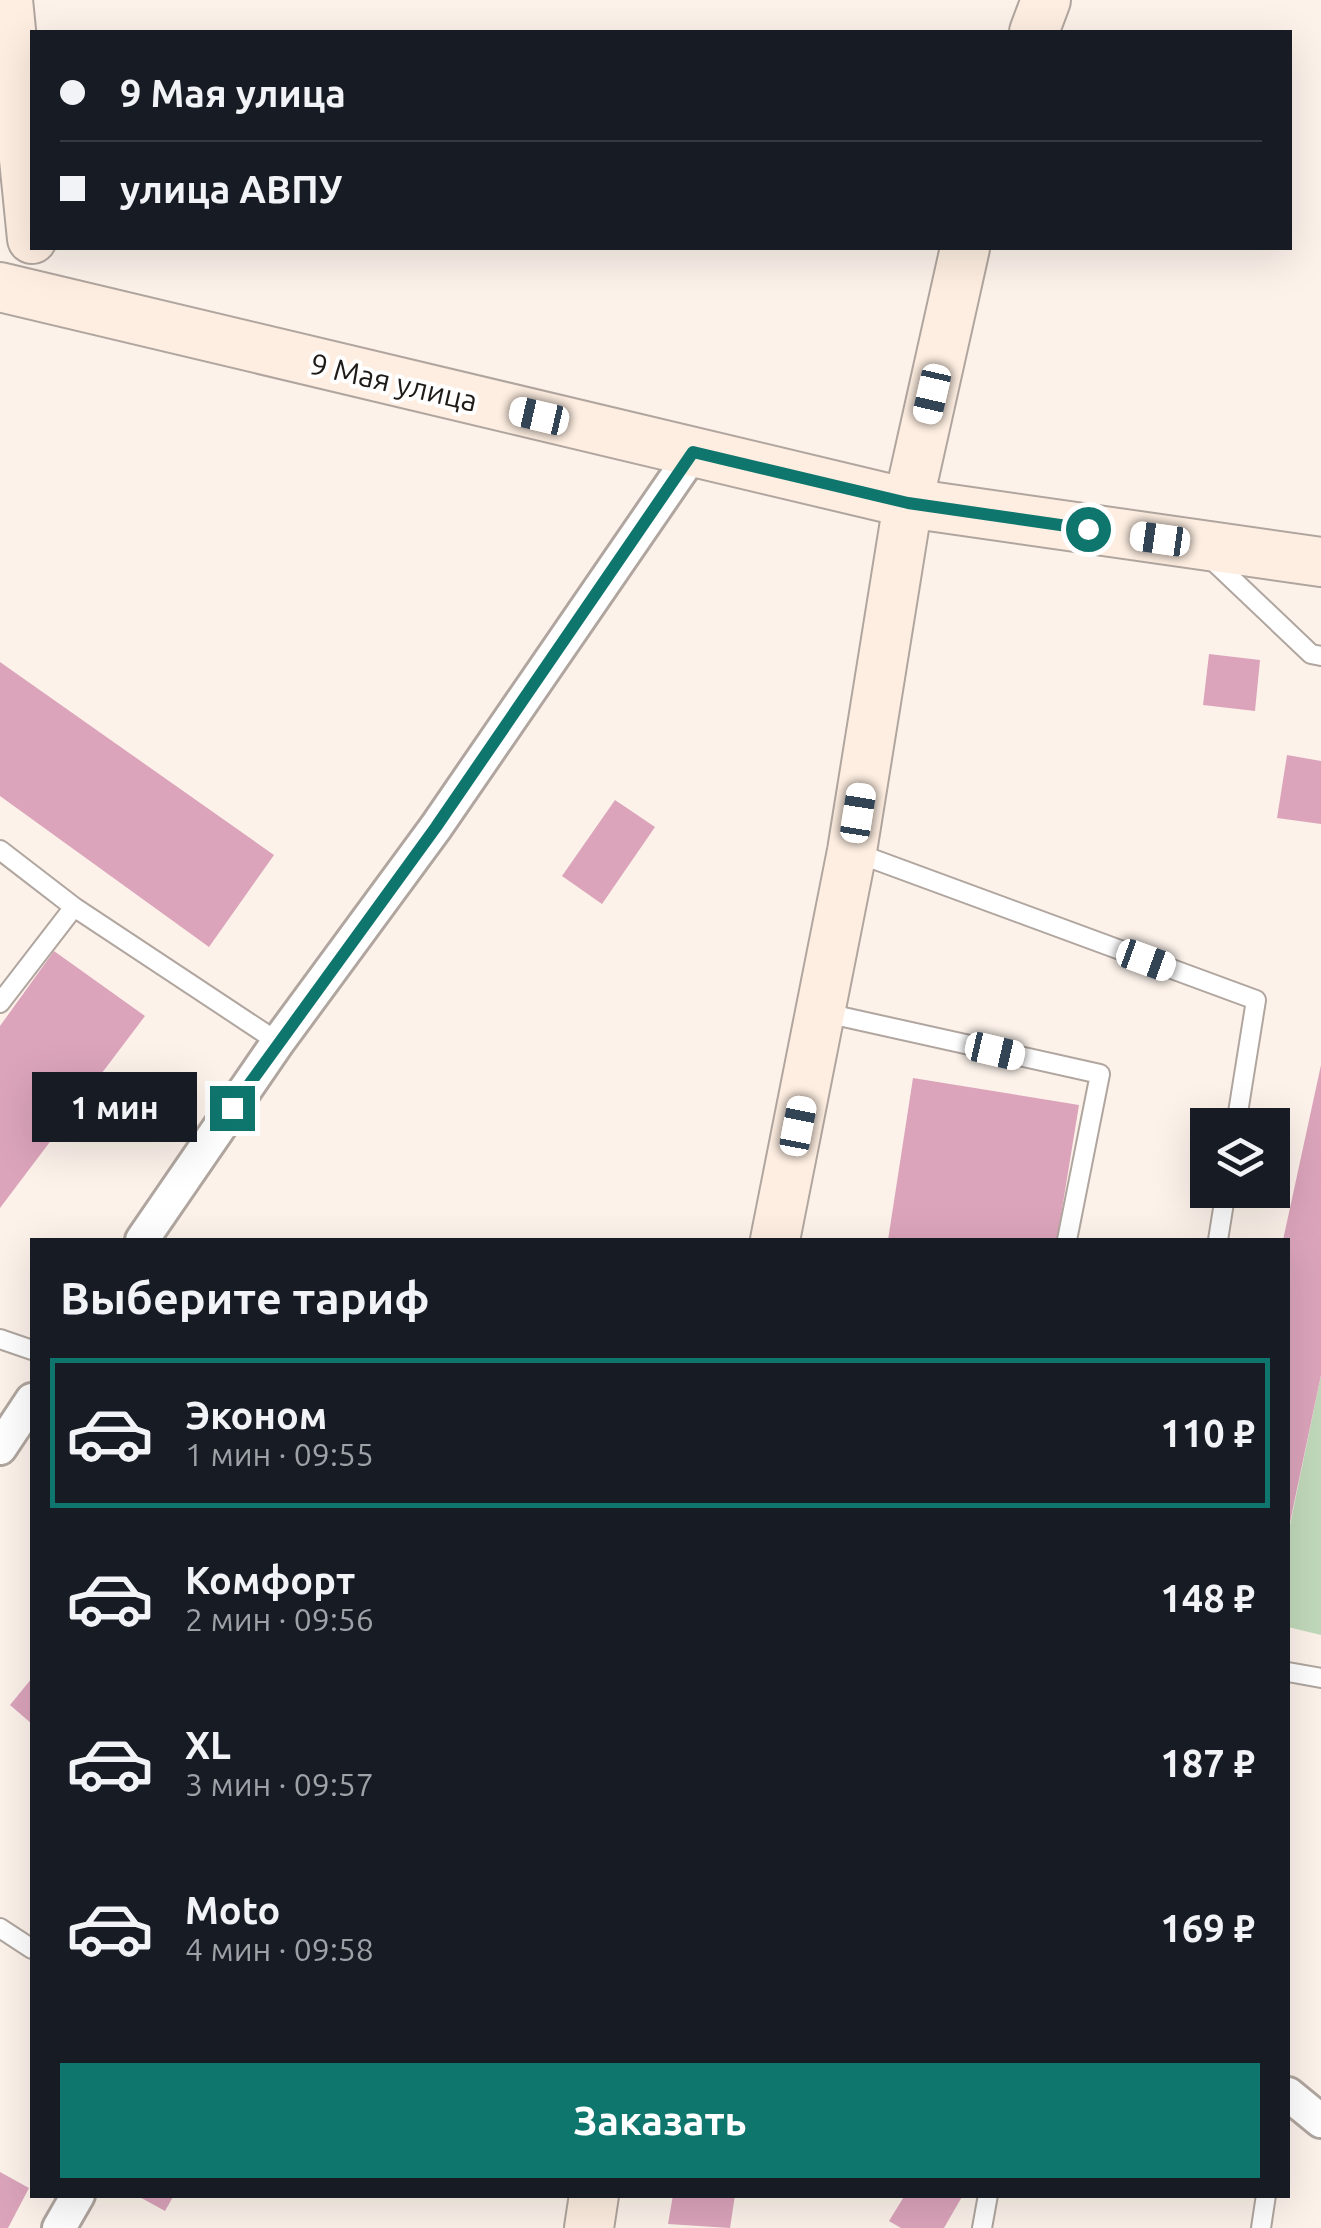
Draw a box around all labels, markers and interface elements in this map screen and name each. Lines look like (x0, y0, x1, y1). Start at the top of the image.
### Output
text: 9 Мая улица (120, 72, 346, 114)
text: улица АВПУ (120, 168, 343, 210)
street label: 9 Мая улица (307, 346, 481, 418)
car (911, 361, 953, 427)
car (506, 395, 572, 437)
route start (1066, 507, 1111, 552)
car (1128, 520, 1192, 558)
car (838, 781, 878, 845)
car (1113, 936, 1179, 984)
car (962, 1030, 1028, 1072)
callout: 1 мин (32, 1073, 197, 1143)
route end (210, 1086, 255, 1131)
text: 1 мин (70, 1089, 159, 1125)
car (778, 1094, 818, 1158)
map controls (1190, 1108, 1290, 1208)
button: layers (1190, 1108, 1290, 1208)
text: Выберите тариф (60, 1272, 430, 1323)
icon: car (65, 1388, 155, 1478)
text: Эконом (185, 1394, 327, 1436)
text: 110 ₽ (1160, 1412, 1255, 1454)
text: 1 мин · 09:55 (185, 1436, 374, 1472)
icon: car (65, 1553, 155, 1643)
text: Комфорт (185, 1559, 355, 1601)
text: 148 ₽ (1160, 1577, 1255, 1619)
text: 2 мин · 09:56 (185, 1601, 374, 1637)
icon: car (65, 1718, 155, 1808)
text: XL (185, 1724, 231, 1766)
text: 187 ₽ (1160, 1742, 1255, 1784)
text: 3 мин · 09:57 (185, 1766, 374, 1802)
icon: car (65, 1883, 155, 1973)
text: Moto (185, 1889, 280, 1931)
text: 169 ₽ (1160, 1907, 1255, 1949)
text: 4 мин · 09:58 (185, 1931, 374, 1967)
button: Заказать (60, 2063, 1260, 2178)

